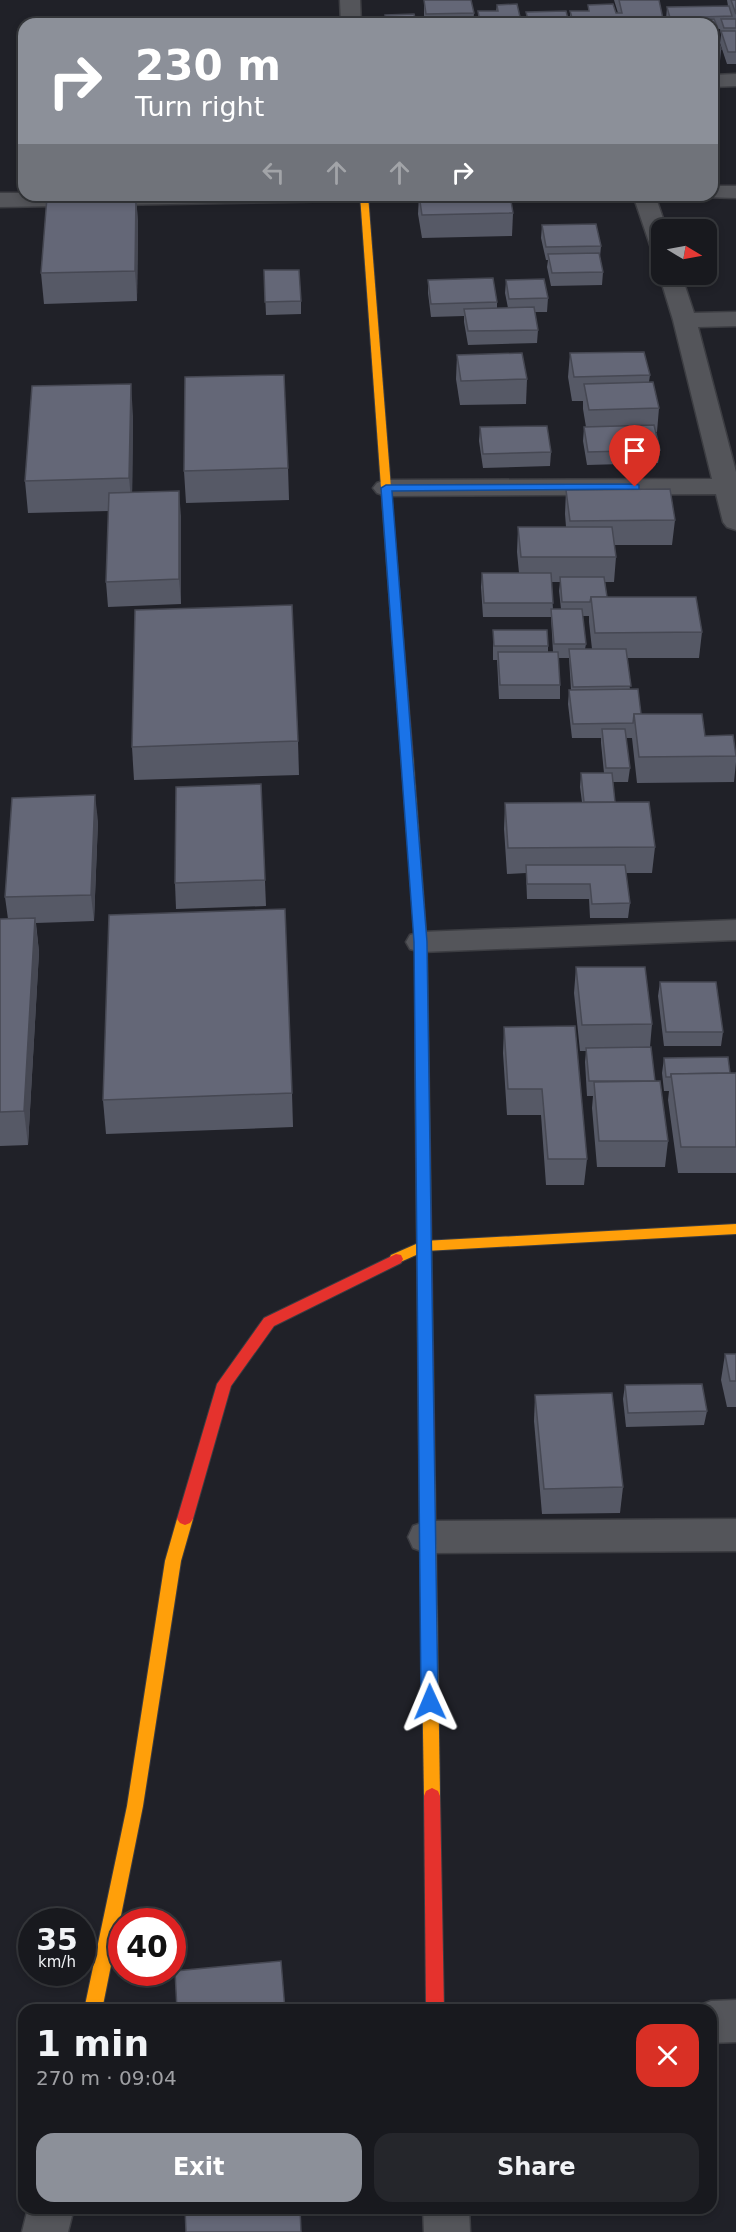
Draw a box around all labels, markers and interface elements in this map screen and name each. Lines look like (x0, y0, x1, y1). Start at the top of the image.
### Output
text: 230 m (135, 41, 281, 90)
icon: right (36, 42, 114, 120)
text: Turn right (135, 91, 264, 122)
icon: left (257, 156, 290, 189)
icon: ahead (320, 156, 353, 189)
icon: ahead (383, 156, 416, 189)
icon: right (446, 156, 479, 189)
north arrow (651, 219, 717, 285)
map controls (651, 219, 717, 285)
pin (609, 425, 660, 487)
icon: arrive (618, 434, 651, 467)
position arrow (398, 1670, 462, 1734)
speed limit sign: 40 (108, 1908, 186, 1986)
text: 35 (36, 1922, 78, 1957)
text: km/h (38, 1953, 76, 1971)
text: 1 min (36, 2023, 149, 2064)
button: close (636, 2024, 699, 2087)
text: 270 m · 09:04 (36, 2066, 177, 2090)
button: Exit (36, 2133, 362, 2202)
button: Share (374, 2133, 699, 2202)

